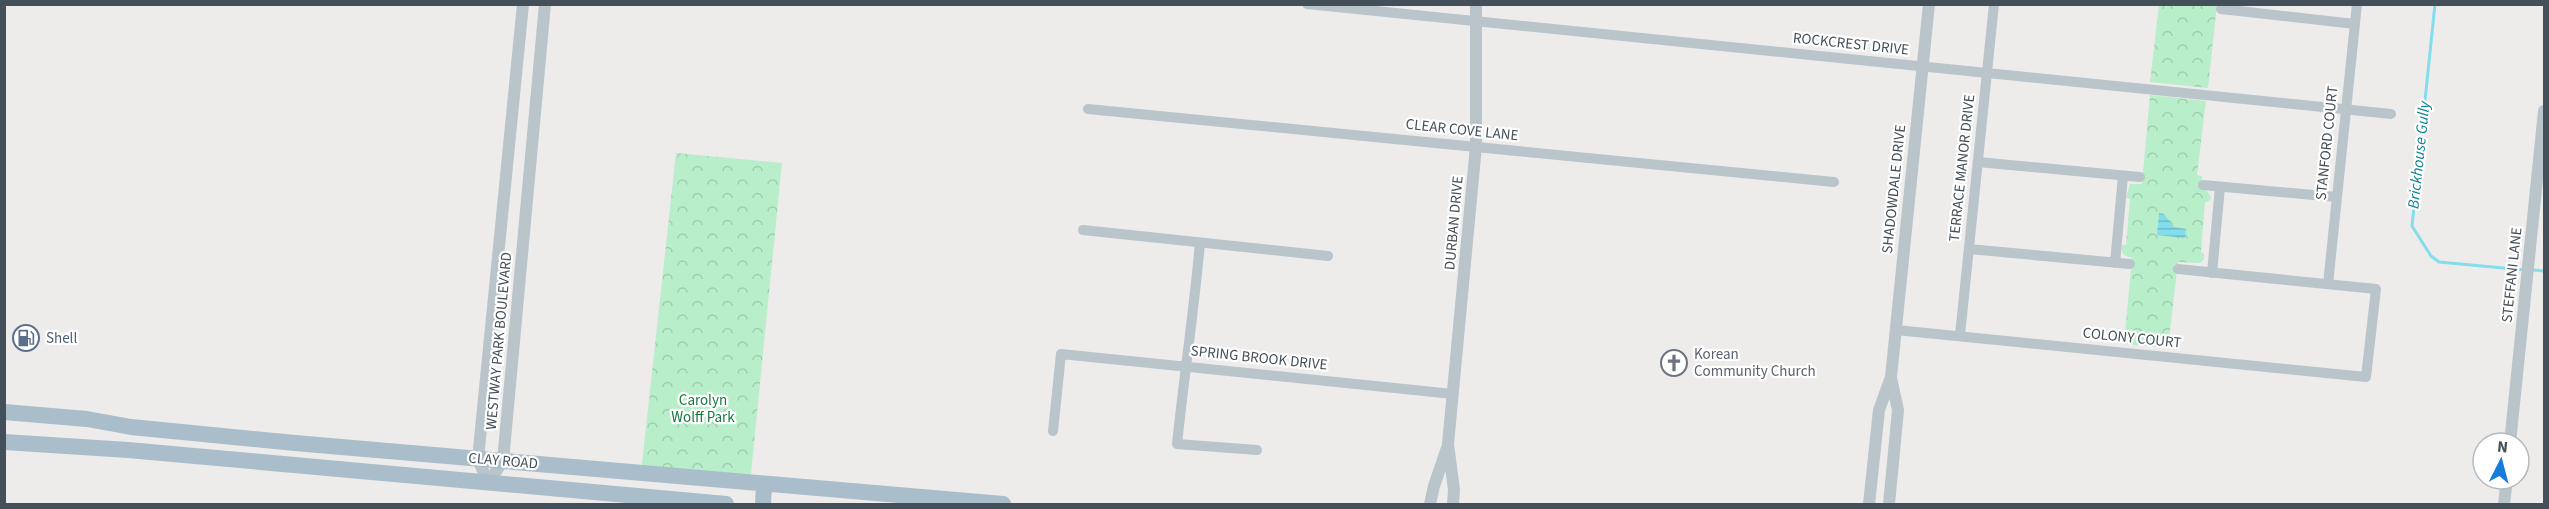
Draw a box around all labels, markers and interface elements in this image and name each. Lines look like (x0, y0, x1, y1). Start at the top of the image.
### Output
street label: ROCKCREST DRIVE (1792, 27, 1910, 61)
street label: STANFORD COURT (2311, 85, 2343, 201)
street label: TERRACE MANOR DRIVE (1944, 93, 1980, 243)
water label: Brickhouse Gully (2402, 99, 2436, 210)
street label: CLEAR COVE LANE (1405, 114, 1519, 146)
street label: SHADOWDALE DRIVE (1877, 123, 1911, 255)
street label: DURBAN DRIVE (1439, 175, 1469, 271)
street label: STEFFANI LANE (2497, 226, 2527, 324)
street label: WESTWAY PARK BOULEVARD (481, 251, 517, 431)
street label: COLONY COURT (2082, 322, 2182, 354)
fuel station icon: Shell (11, 323, 41, 353)
place label: Shell (46, 328, 77, 349)
street label: SPRING BROOK DRIVE (1190, 340, 1328, 376)
place label: Korean Community Church (1694, 344, 1816, 382)
church icon: Korean Community Church (1659, 348, 1689, 378)
park label: Carolyn Wolff Park (671, 390, 735, 428)
north arrow (2471, 431, 2531, 491)
text: N (2496, 436, 2509, 459)
street label: CLAY ROAD (467, 448, 539, 474)

